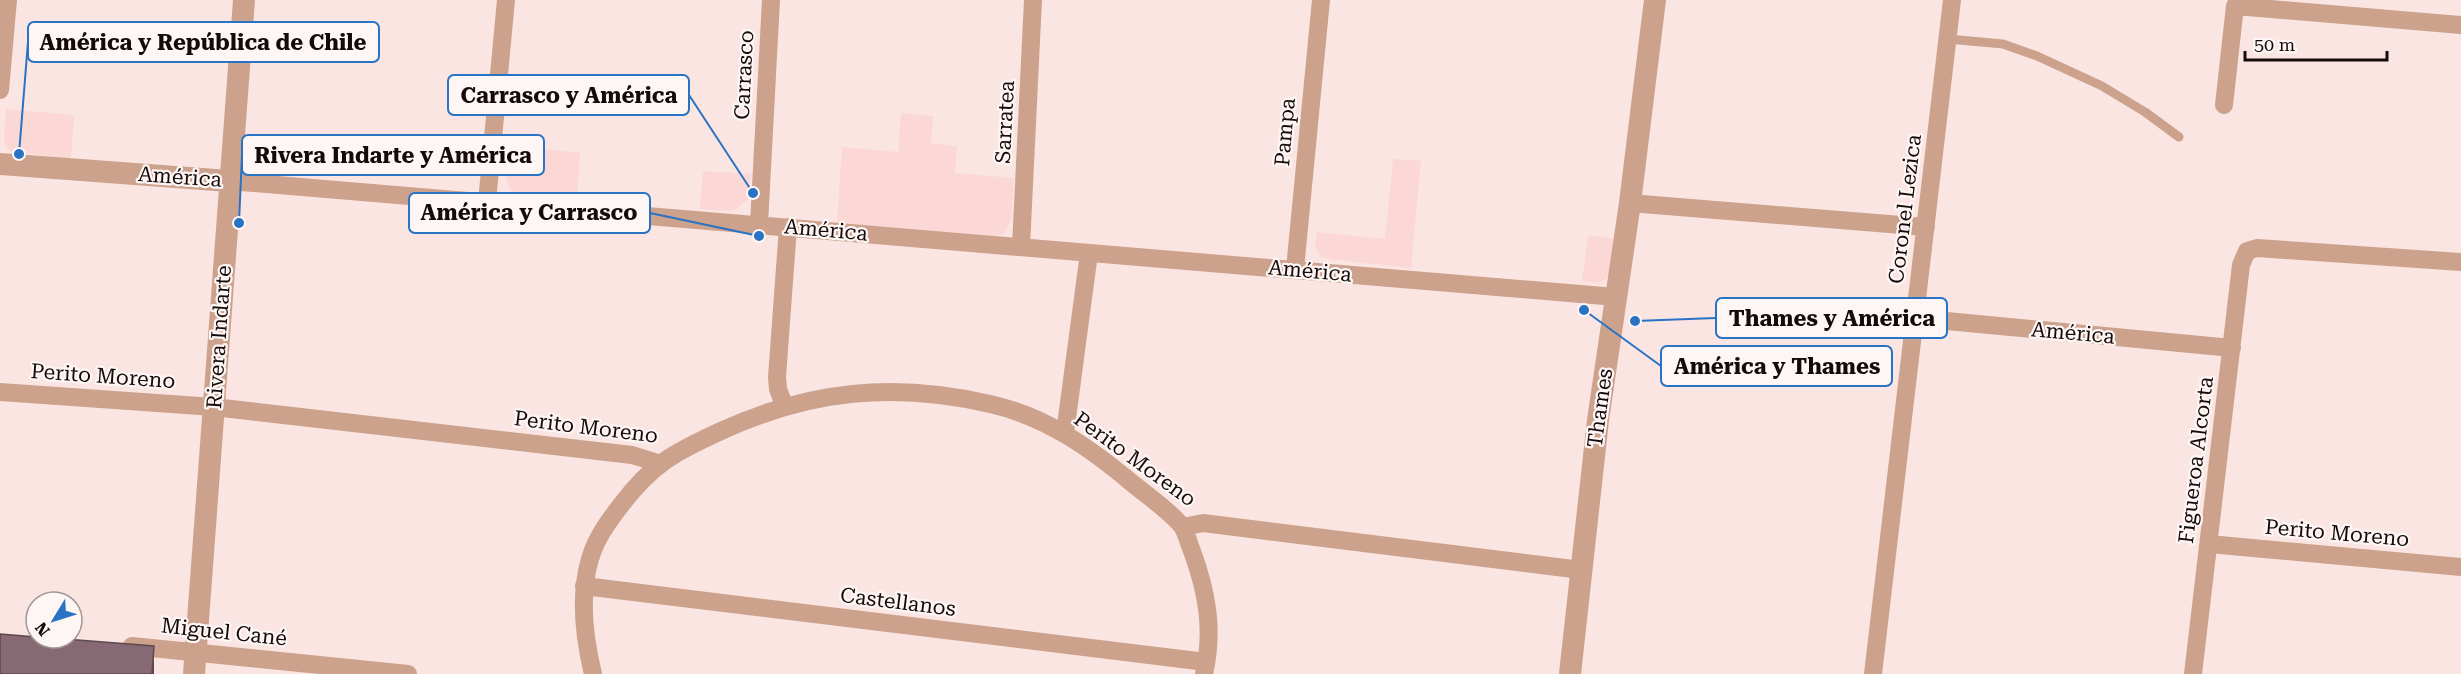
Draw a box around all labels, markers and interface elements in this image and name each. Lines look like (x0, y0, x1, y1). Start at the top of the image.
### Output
callout: América y República de Chile (28, 22, 379, 62)
scale bar (2245, 24, 2388, 62)
text: América y República de Chile (40, 30, 367, 55)
street label: Carrasco (730, 30, 758, 120)
text: 50 m (2254, 34, 2295, 55)
callout: Carrasco y América (448, 75, 689, 115)
street label: Sarratea (991, 79, 1019, 164)
text: Carrasco y América (461, 83, 677, 108)
street label: Pampa (1270, 96, 1300, 167)
street label: Coronel Lezica (1884, 132, 1926, 285)
callout: Rivera Indarte y América (242, 135, 544, 175)
text: Rivera Indarte y América (254, 143, 532, 168)
street label: América (137, 162, 223, 192)
callout: América y Carrasco (409, 193, 650, 233)
text: América y Carrasco (421, 200, 637, 225)
street label: América (783, 214, 869, 246)
street label: América (1267, 255, 1353, 287)
street label: Rivera Indarte (202, 264, 236, 410)
callout: Thames y América (1716, 298, 1947, 338)
text: Thames y América (1729, 306, 1935, 331)
street label: América (2030, 317, 2116, 349)
callout: América y Thames (1661, 346, 1892, 386)
text: América y Thames (1674, 354, 1880, 379)
street label: Perito Moreno (30, 359, 176, 393)
street label: Thames (1583, 367, 1617, 449)
street label: Figueroa Alcorta (2174, 375, 2218, 545)
street label: Perito Moreno (513, 406, 659, 448)
street label: Perito Moreno (1069, 407, 1201, 511)
street label: Perito Moreno (2264, 515, 2410, 551)
street label: Castellanos (839, 583, 957, 621)
north arrow (24, 590, 84, 650)
street label: Miguel Cané (160, 613, 288, 651)
text: N (31, 618, 54, 640)

